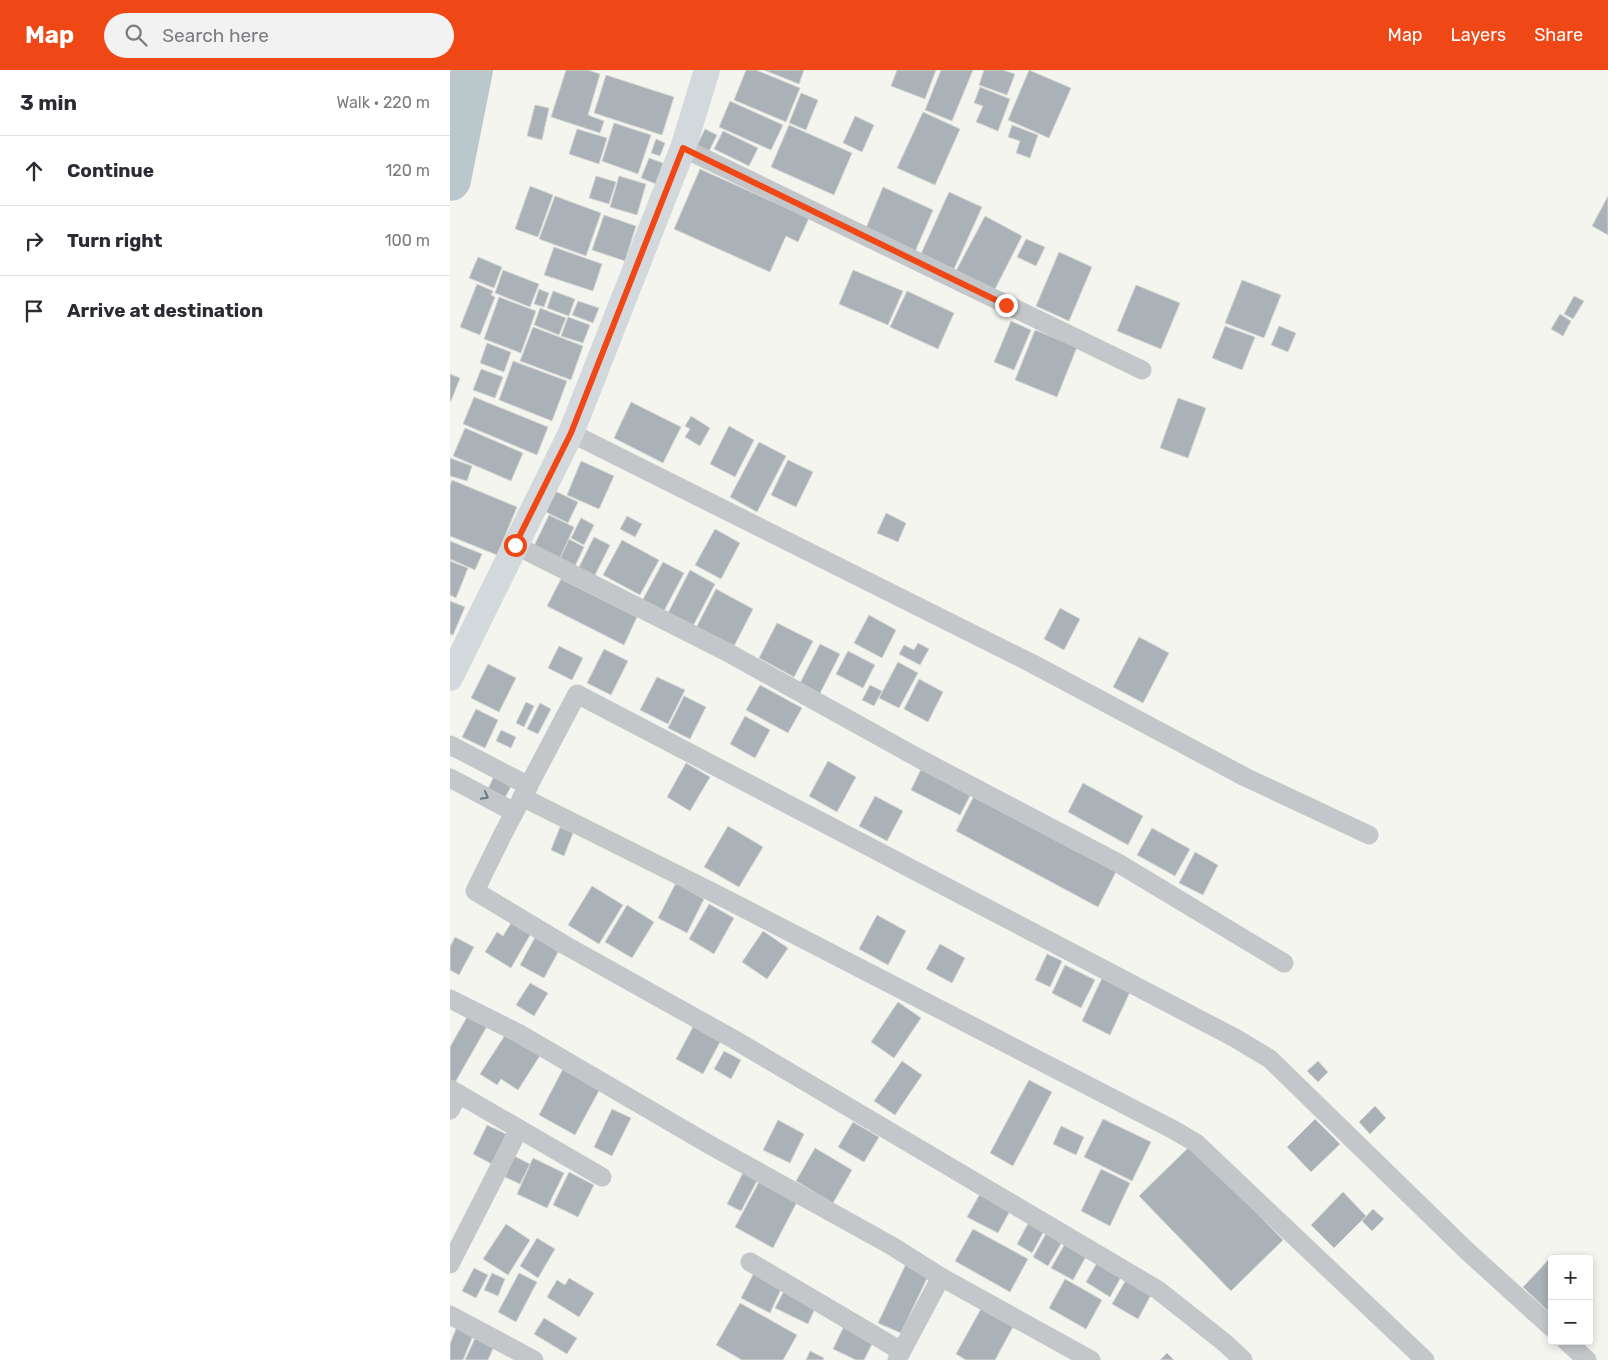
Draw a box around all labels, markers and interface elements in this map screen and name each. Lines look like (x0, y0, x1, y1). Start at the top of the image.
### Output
search box (104, 13, 454, 58)
text: Map (25, 21, 74, 49)
icon: search (122, 21, 150, 49)
text: Search here (162, 24, 269, 47)
text: Map (1388, 24, 1423, 46)
text: Layers (1451, 24, 1506, 46)
text: Share (1534, 24, 1583, 46)
text: 3 min (20, 90, 77, 115)
text: Walk · 220 m (337, 93, 430, 112)
icon: ahead (20, 157, 48, 185)
text: Continue (67, 159, 154, 182)
text: 120 m (385, 161, 430, 180)
icon: right (20, 227, 48, 255)
text: Turn right (67, 229, 162, 252)
text: 100 m (385, 231, 430, 250)
route end (995, 294, 1018, 317)
icon: arrive (20, 297, 48, 325)
text: Arrive at destination (67, 299, 263, 322)
route start (504, 534, 527, 557)
one-way arrow (480, 790, 489, 800)
map controls (1548, 1255, 1593, 1345)
button: + (1548, 1255, 1593, 1300)
button: − (1548, 1300, 1593, 1345)

